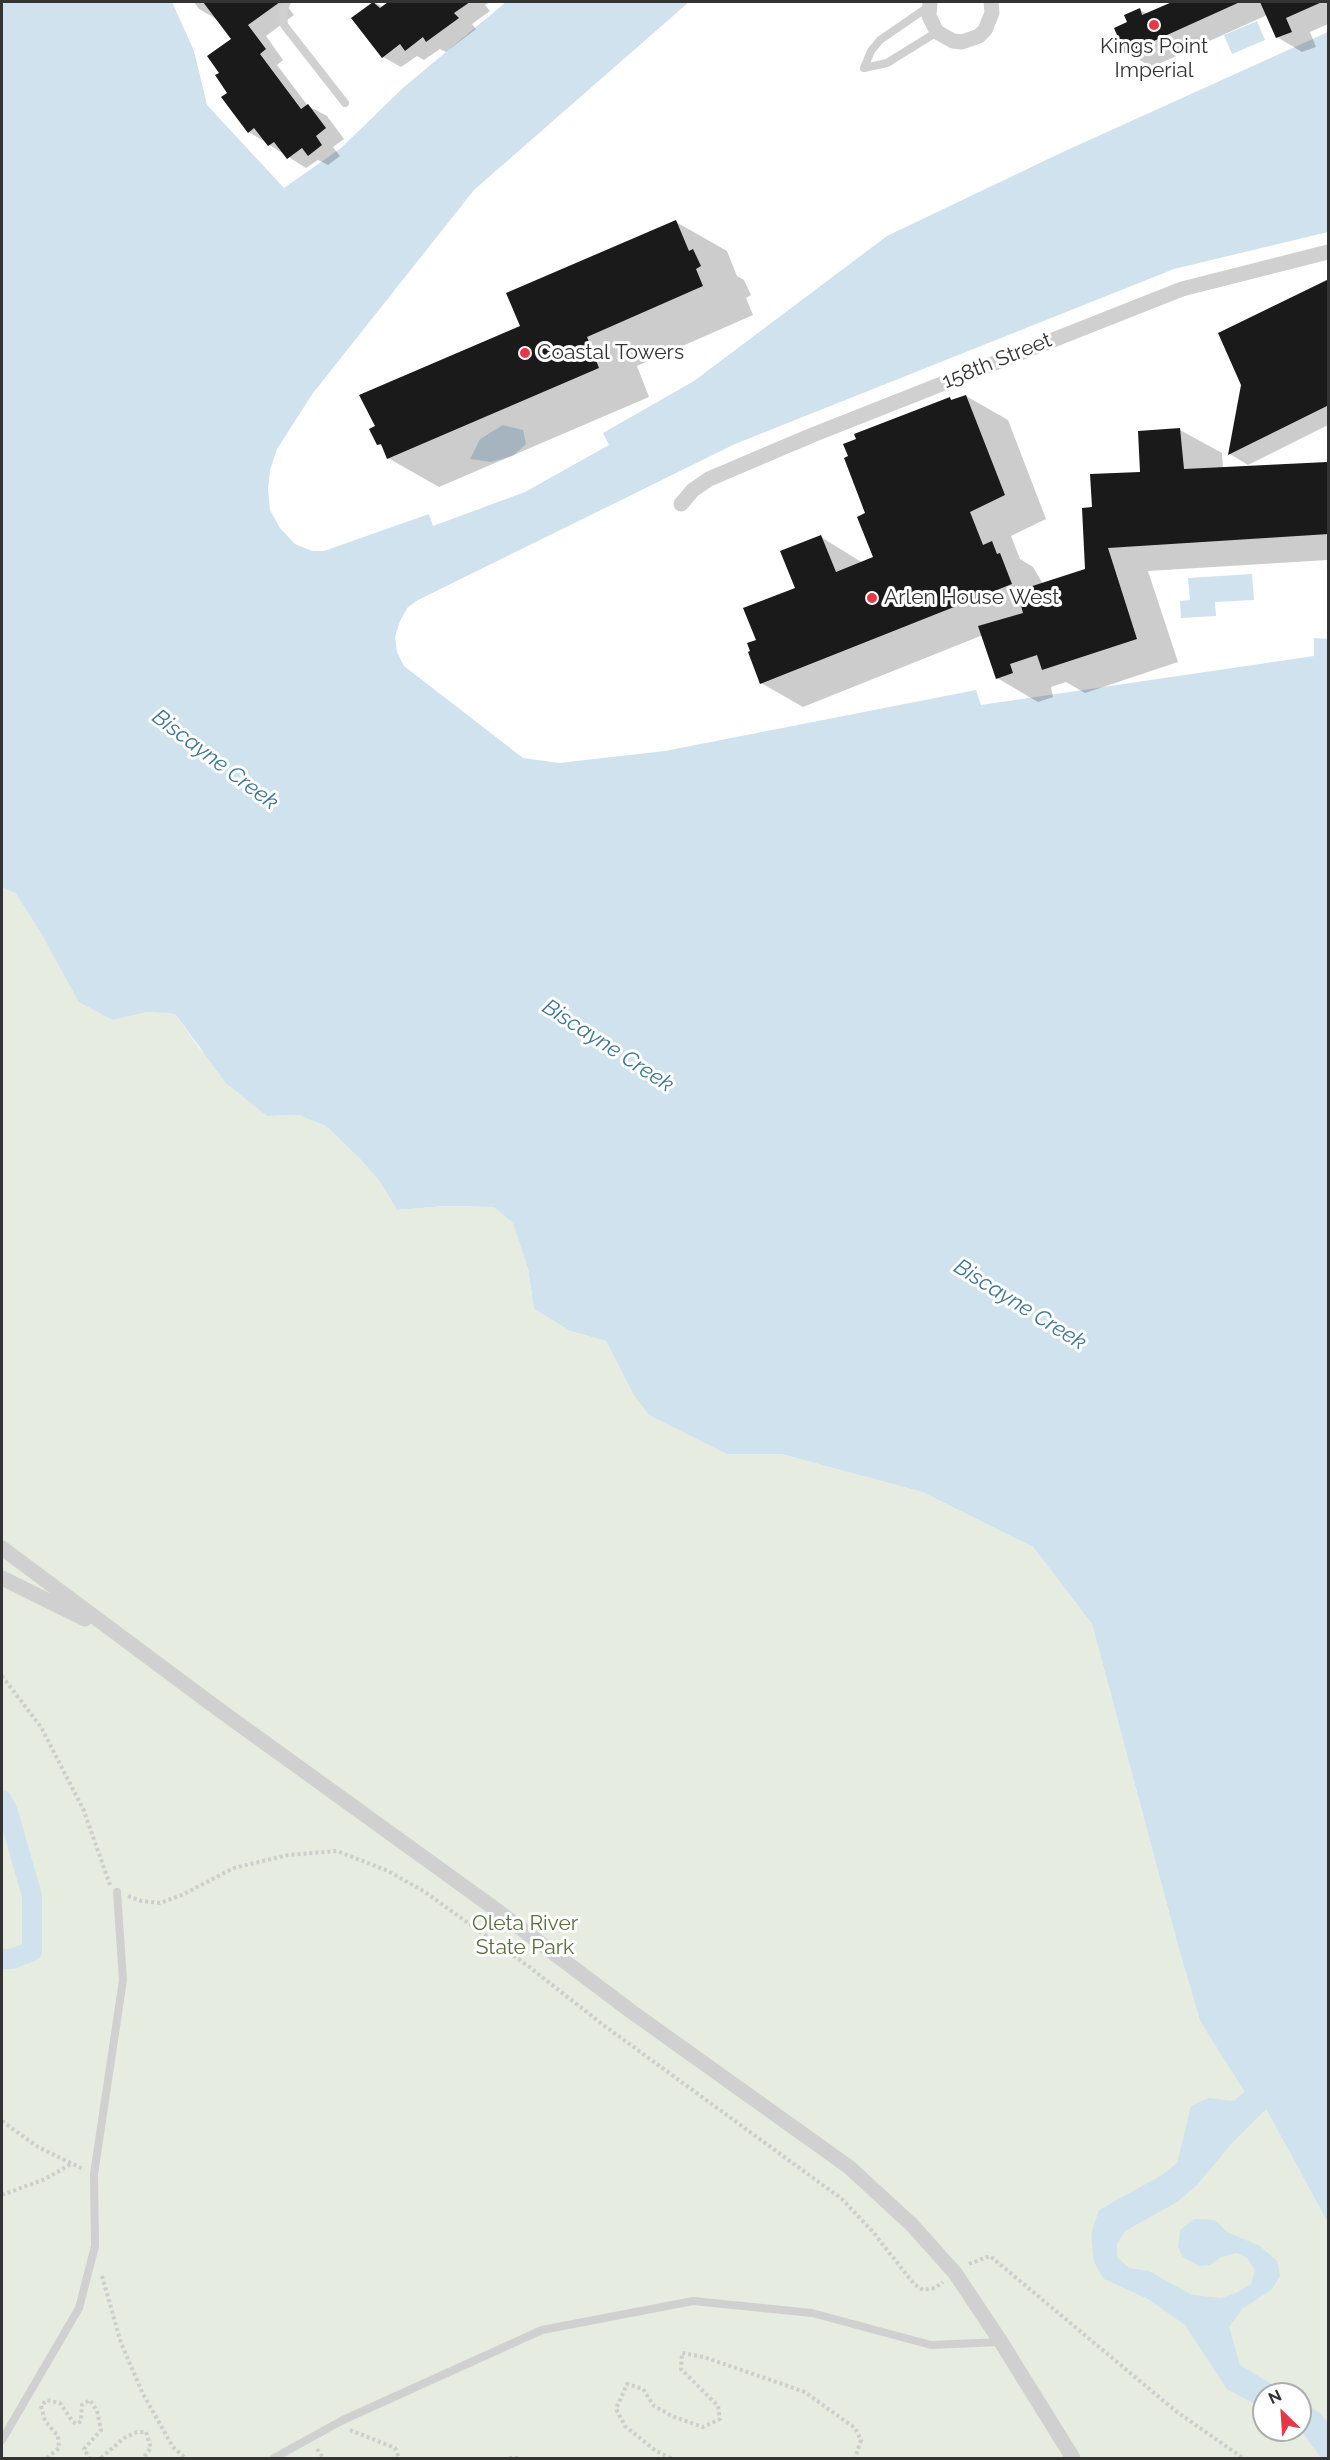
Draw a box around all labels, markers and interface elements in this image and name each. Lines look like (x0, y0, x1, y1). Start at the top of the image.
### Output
marker: Kings Point Imperial (1147, 18, 1161, 32)
place label: Kings Point Imperial (1100, 34, 1208, 84)
street label: 158th Street (939, 328, 1055, 394)
place label: Coastal Towers (537, 340, 684, 366)
marker: Coastal Towers (518, 346, 532, 360)
place label: Arlen House West (884, 585, 1059, 611)
marker: Arlen House West (865, 591, 879, 605)
water label: Biscayne Creek (147, 704, 283, 816)
water label: Biscayne Creek (537, 994, 679, 1098)
water label: Biscayne Creek (949, 1254, 1091, 1356)
park label: Oleta River State Park (472, 1911, 578, 1961)
north arrow (1252, 2382, 1312, 2442)
text: N (1265, 2386, 1285, 2408)

